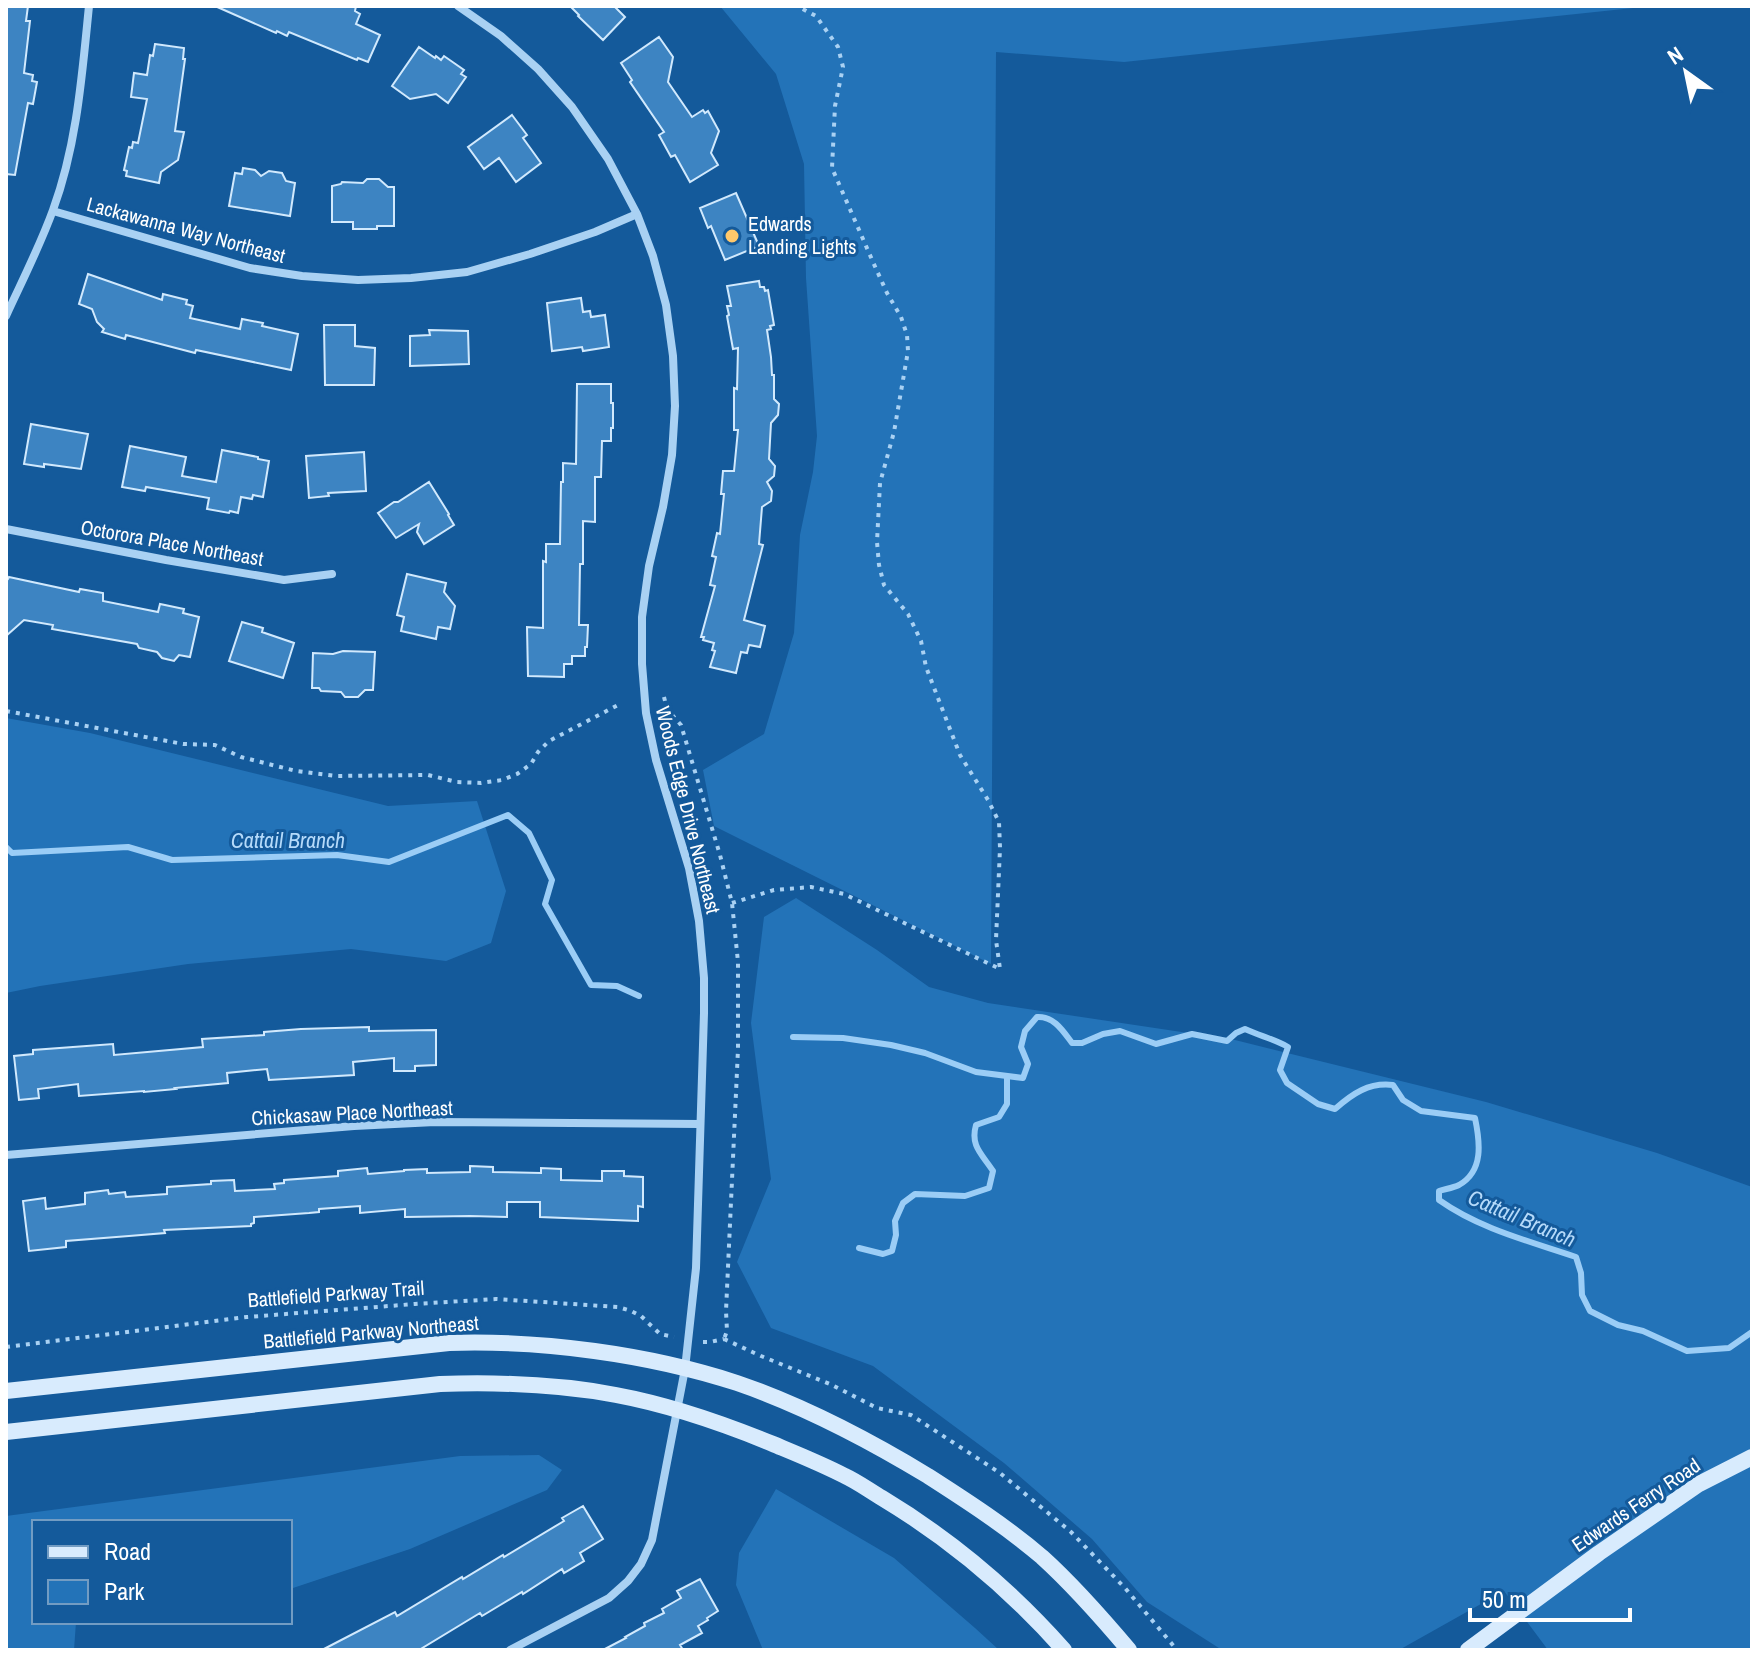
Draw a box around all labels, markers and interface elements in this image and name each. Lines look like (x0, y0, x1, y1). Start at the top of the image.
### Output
north arrow (1646, 32, 1726, 112)
text: N (1661, 39, 1689, 71)
street label: Lackawanna Way Northeast (84, 190, 289, 269)
place label: Edwards Landing Lights (748, 210, 857, 260)
marker: Edwards Landing Lights (723, 227, 741, 245)
street label: Octorora Place Northeast (79, 513, 266, 572)
street label: Woods Edge Drive Northeast (650, 703, 727, 917)
water label: Cattail Branch (231, 825, 345, 855)
street label: Chickasaw Place Northeast (251, 1094, 454, 1131)
water label: Cattail Branch (1464, 1182, 1580, 1254)
street label: Battlefield Parkway Trail (247, 1274, 425, 1313)
street label: Battlefield Parkway Northeast (262, 1309, 480, 1354)
street label: Edwards Ferry Road (1566, 1452, 1705, 1558)
legend (32, 1520, 292, 1624)
text: Road (104, 1535, 151, 1567)
scale bar (1470, 1572, 1630, 1622)
text: Park (104, 1575, 145, 1607)
text: 50 m (1482, 1583, 1526, 1615)

